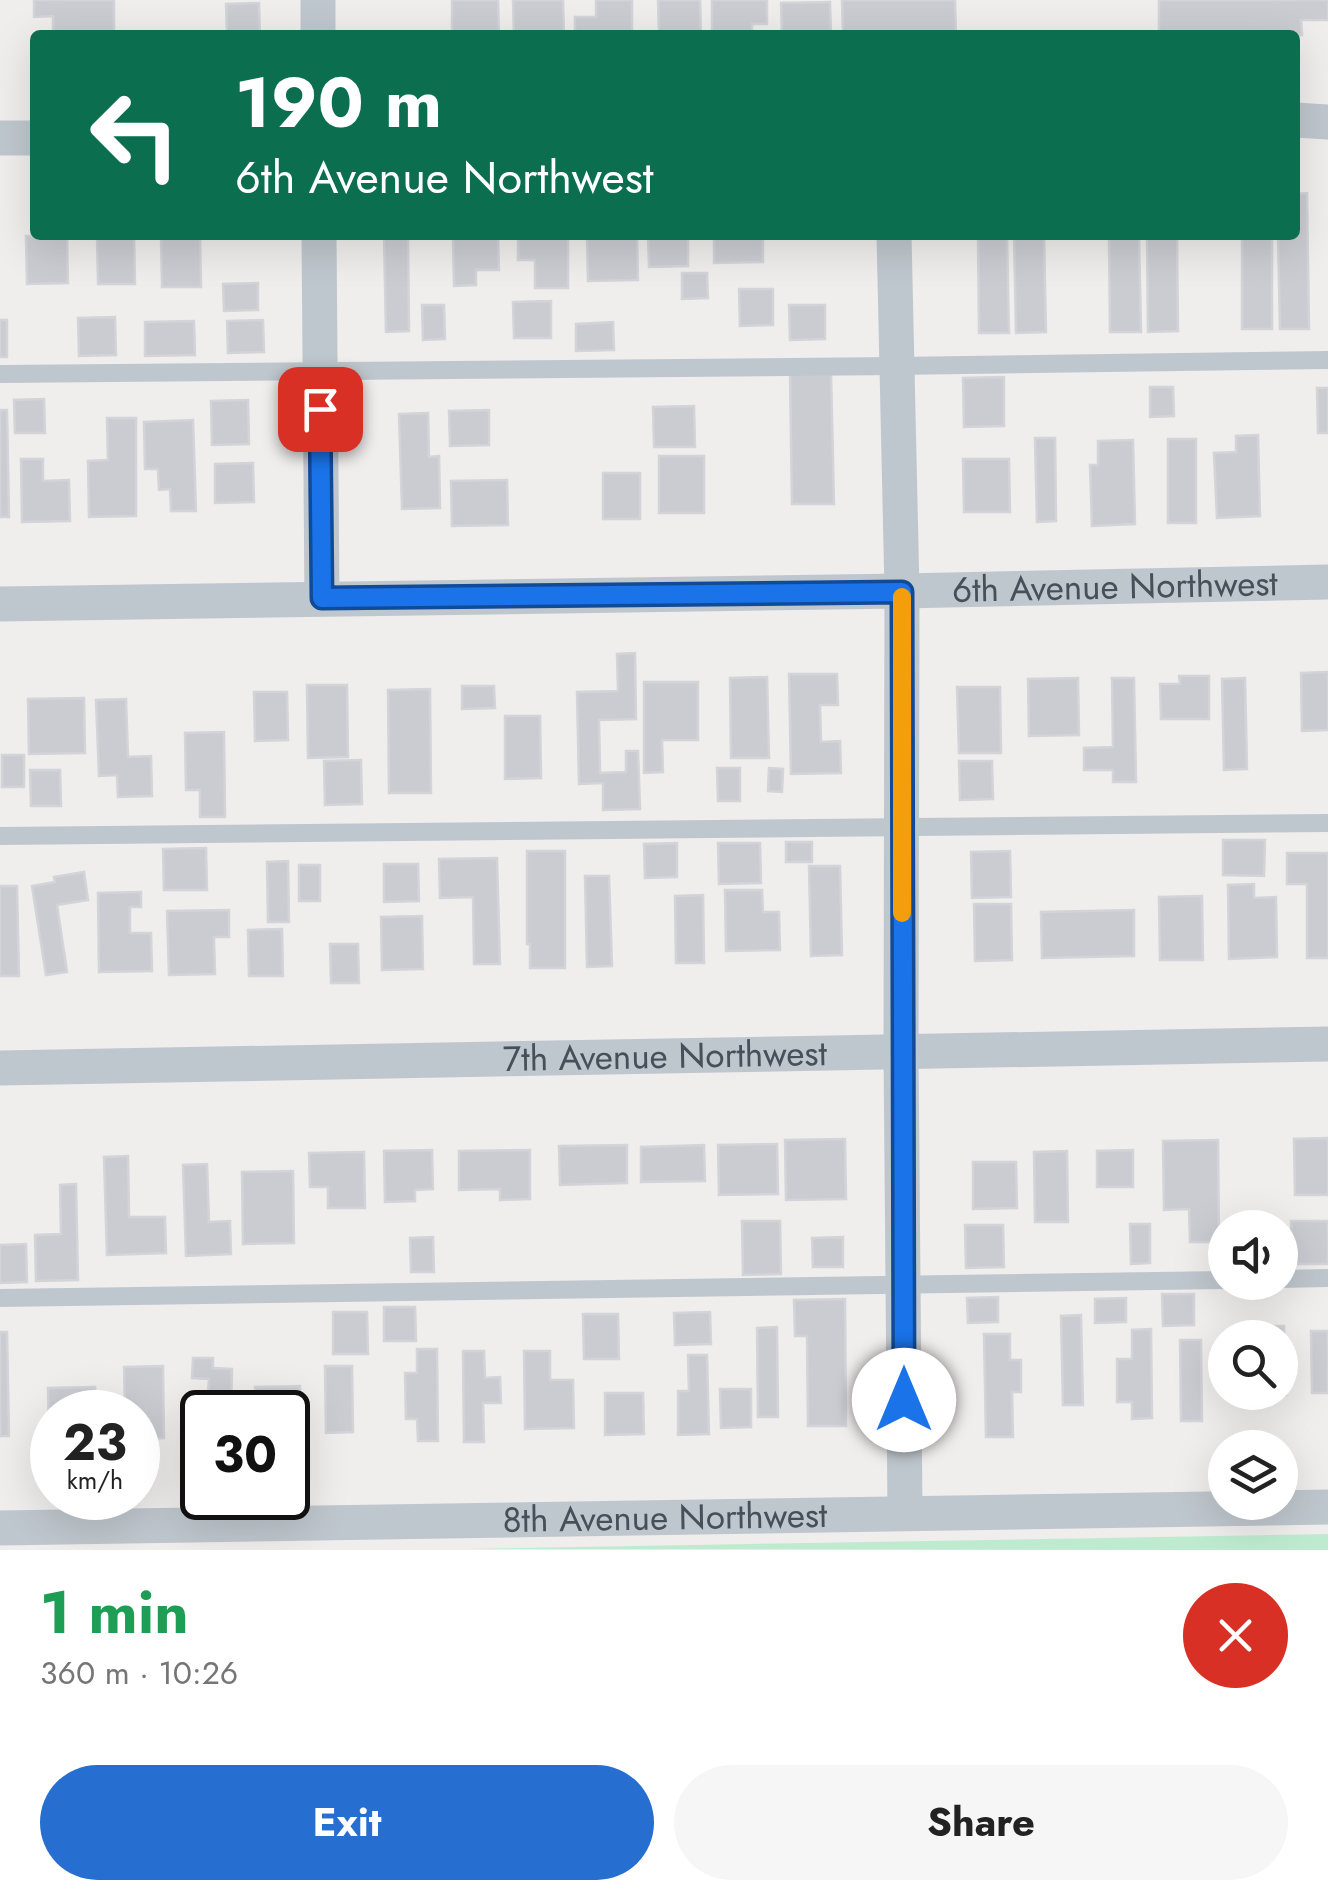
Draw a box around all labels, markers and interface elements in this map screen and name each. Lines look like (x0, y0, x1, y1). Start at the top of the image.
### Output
text: 190 m (235, 52, 442, 153)
icon: left (70, 70, 200, 200)
text: 6th Avenue Northwest (235, 145, 654, 210)
pin (278, 367, 363, 452)
icon: arrive (293, 382, 348, 437)
street label: 6th Avenue Northwest (951, 558, 1279, 615)
street label: 7th Avenue Northwest (502, 1028, 828, 1084)
map controls (1208, 1210, 1298, 1520)
button: sound (1208, 1210, 1298, 1300)
button: search (1208, 1320, 1298, 1410)
position arrow (852, 1348, 956, 1452)
speed limit sign: 30 (180, 1390, 310, 1520)
text: 23 (63, 1406, 127, 1479)
button: layers (1208, 1430, 1298, 1520)
text: km/h (67, 1462, 123, 1498)
street label: 8th Avenue Northwest (502, 1490, 828, 1545)
text: 1 min (40, 1569, 189, 1656)
button: close (1183, 1583, 1288, 1688)
text: 360 m · 10:26 (40, 1650, 238, 1696)
button: Exit (40, 1765, 654, 1880)
button: Share (674, 1765, 1288, 1880)

